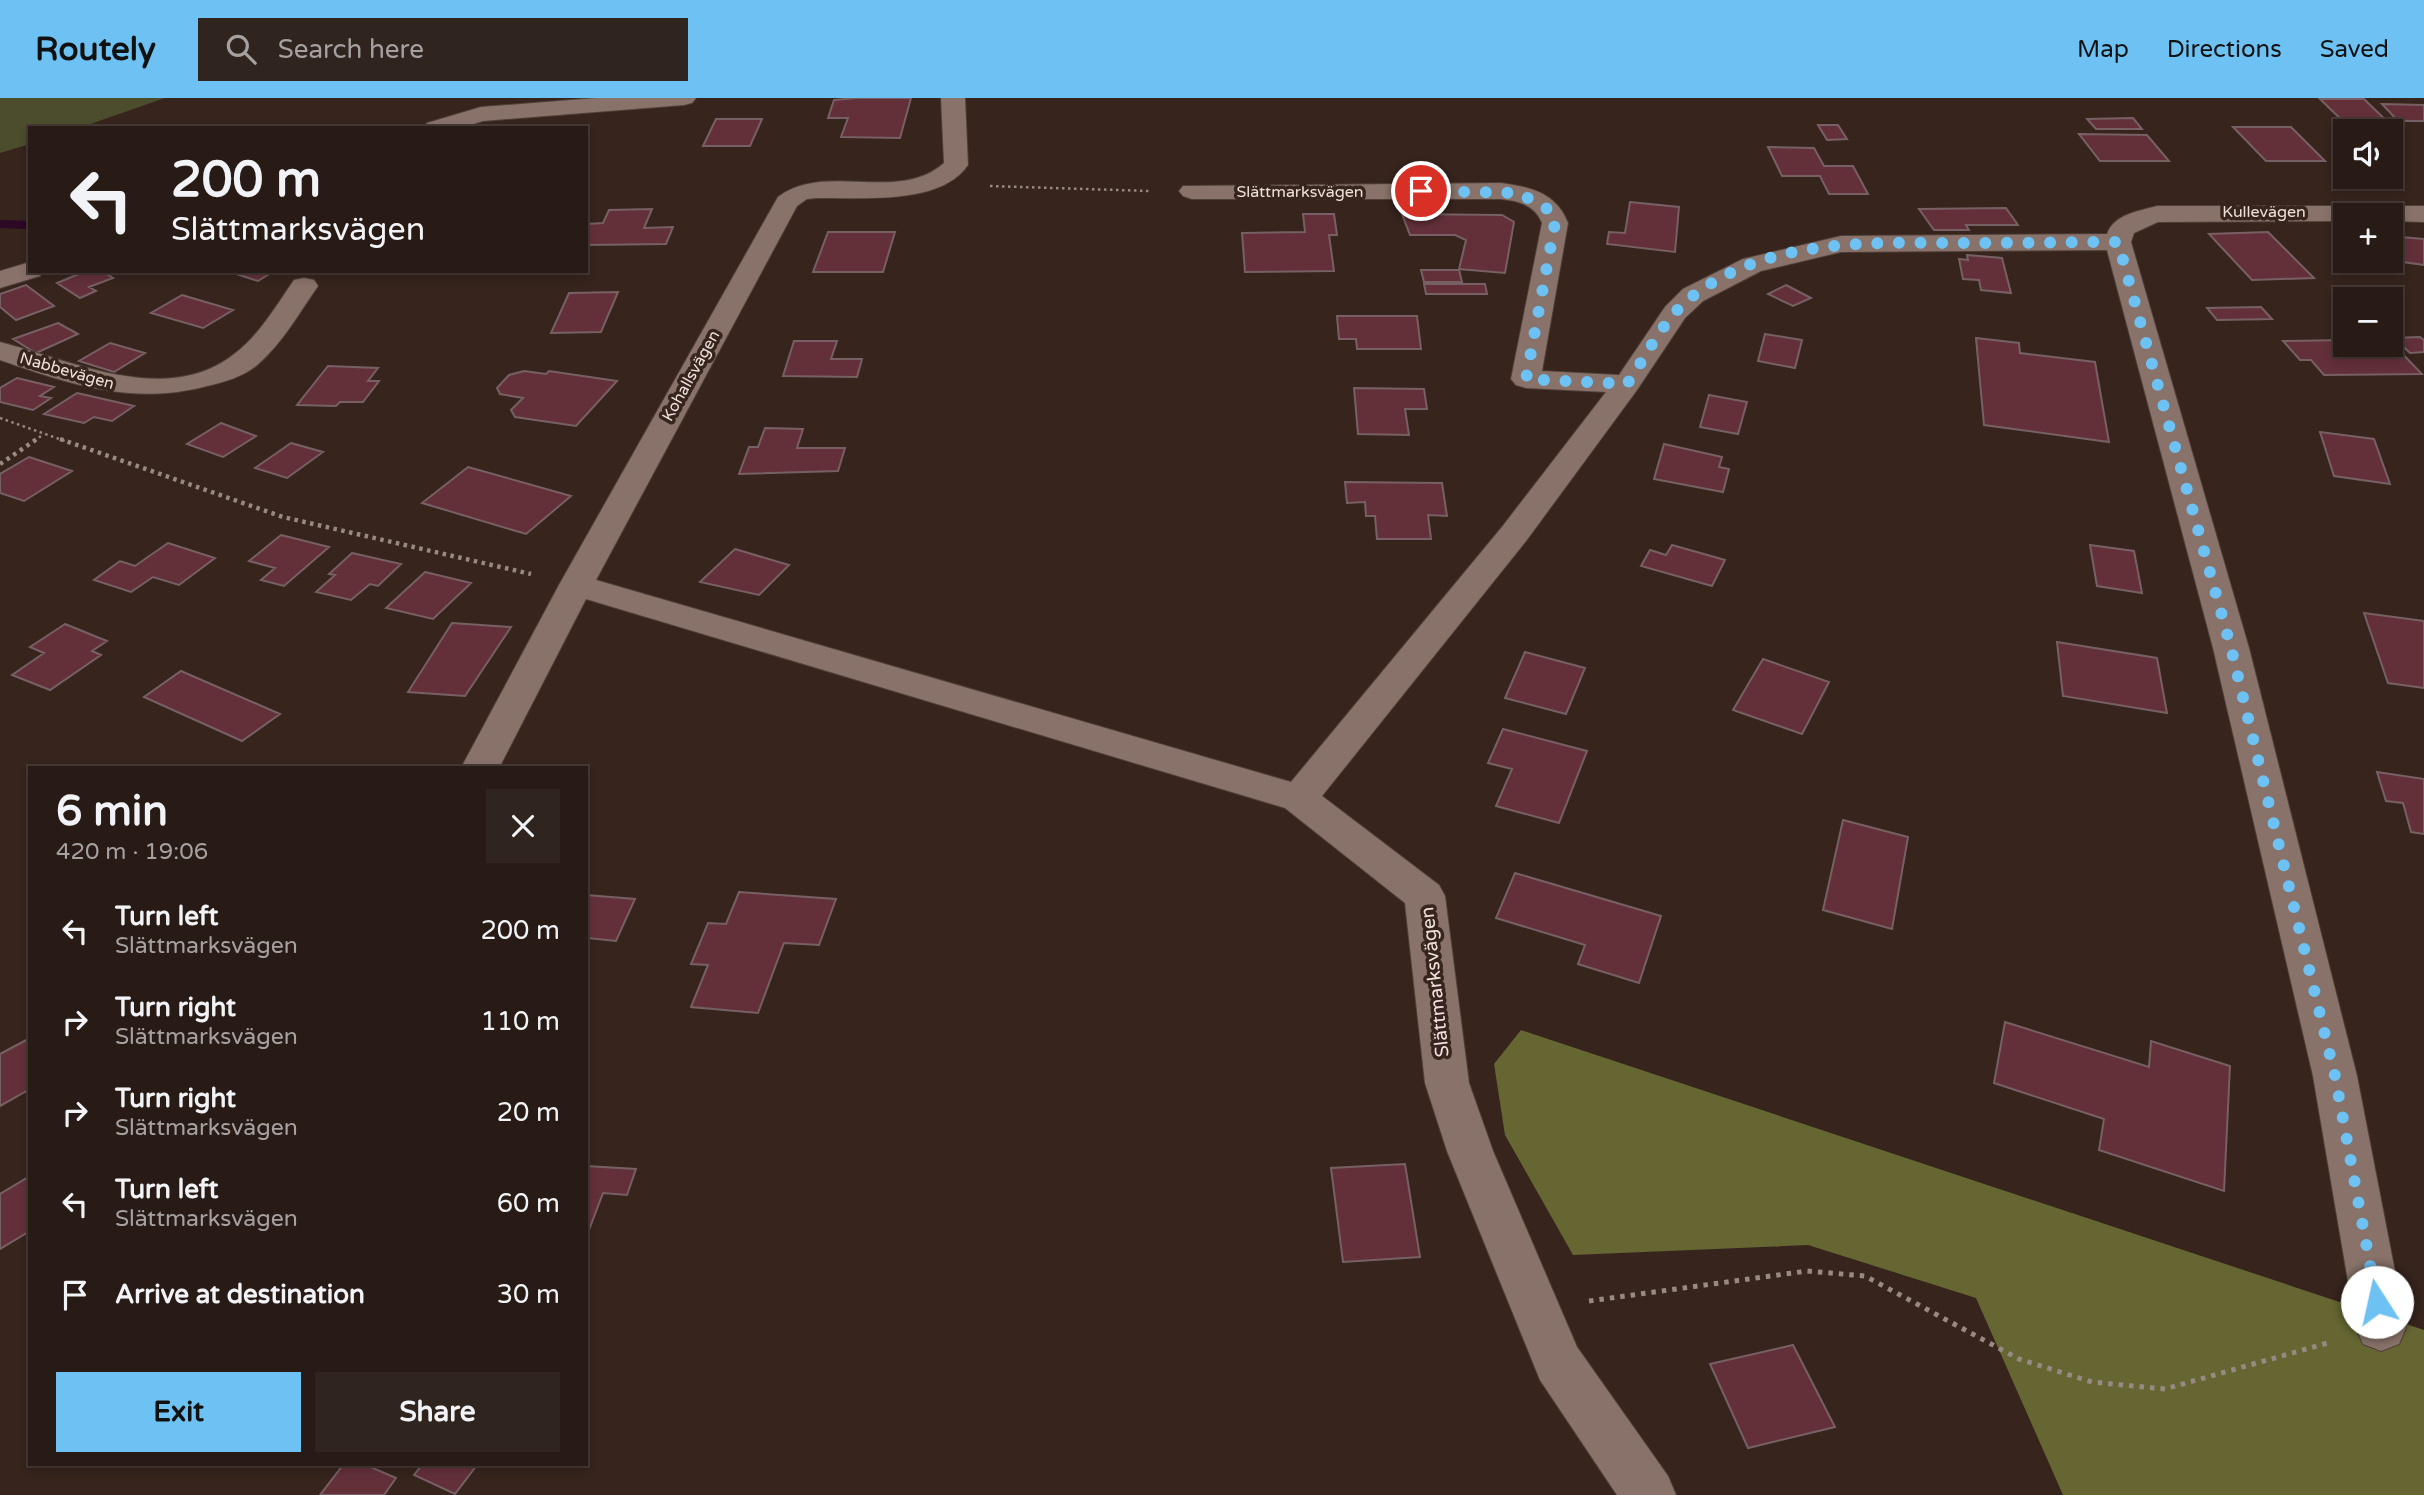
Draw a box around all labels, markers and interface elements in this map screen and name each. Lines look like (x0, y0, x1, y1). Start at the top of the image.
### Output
search box (198, 18, 688, 81)
text: Routely (35, 30, 156, 69)
icon: search (222, 30, 260, 68)
text: Search here (278, 34, 424, 65)
text: Map (2077, 35, 2129, 64)
text: Directions (2167, 35, 2282, 64)
text: Saved (2320, 35, 2389, 64)
map controls (2333, 119, 2403, 357)
button: sound (2333, 119, 2403, 189)
text: 200 m (171, 151, 321, 210)
icon: left (56, 154, 147, 245)
pin (1391, 161, 1451, 221)
icon: arrive (1402, 172, 1440, 210)
street label: Slättmarksvägen (1236, 182, 1364, 202)
street label: Kullevägen (2222, 202, 2306, 222)
button: + (2333, 203, 2403, 273)
text: Slättmarksvägen (171, 211, 425, 249)
button: − (2333, 287, 2403, 357)
street label: Kohallsvägen (658, 327, 724, 425)
street label: Nabbevägen (17, 348, 117, 394)
text: 6 min (56, 786, 168, 837)
button: close (486, 789, 560, 863)
text: 420 m · 19:06 (56, 838, 208, 866)
text: Turn left (115, 901, 218, 932)
street label: Slättmarksvägen (1416, 906, 1454, 1058)
icon: left (56, 912, 94, 950)
text: 200 m (480, 915, 560, 946)
text: Slättmarksvägen (115, 932, 298, 960)
text: Turn right (115, 992, 236, 1023)
icon: right (56, 1003, 94, 1041)
text: 110 m (480, 1006, 560, 1037)
text: Slättmarksvägen (115, 1023, 298, 1051)
text: Turn right (115, 1083, 236, 1114)
icon: right (56, 1094, 94, 1132)
text: 20 m (497, 1097, 560, 1128)
text: Slättmarksvägen (115, 1114, 298, 1142)
text: Turn left (115, 1174, 218, 1205)
icon: left (56, 1185, 94, 1223)
text: 60 m (497, 1188, 560, 1219)
text: Slättmarksvägen (115, 1205, 298, 1233)
position arrow (2340, 1265, 2414, 1339)
icon: arrive (56, 1276, 94, 1314)
text: Arrive at destination (115, 1279, 365, 1310)
text: 30 m (497, 1279, 560, 1310)
button: Exit (56, 1372, 301, 1452)
button: Share (315, 1372, 560, 1452)

